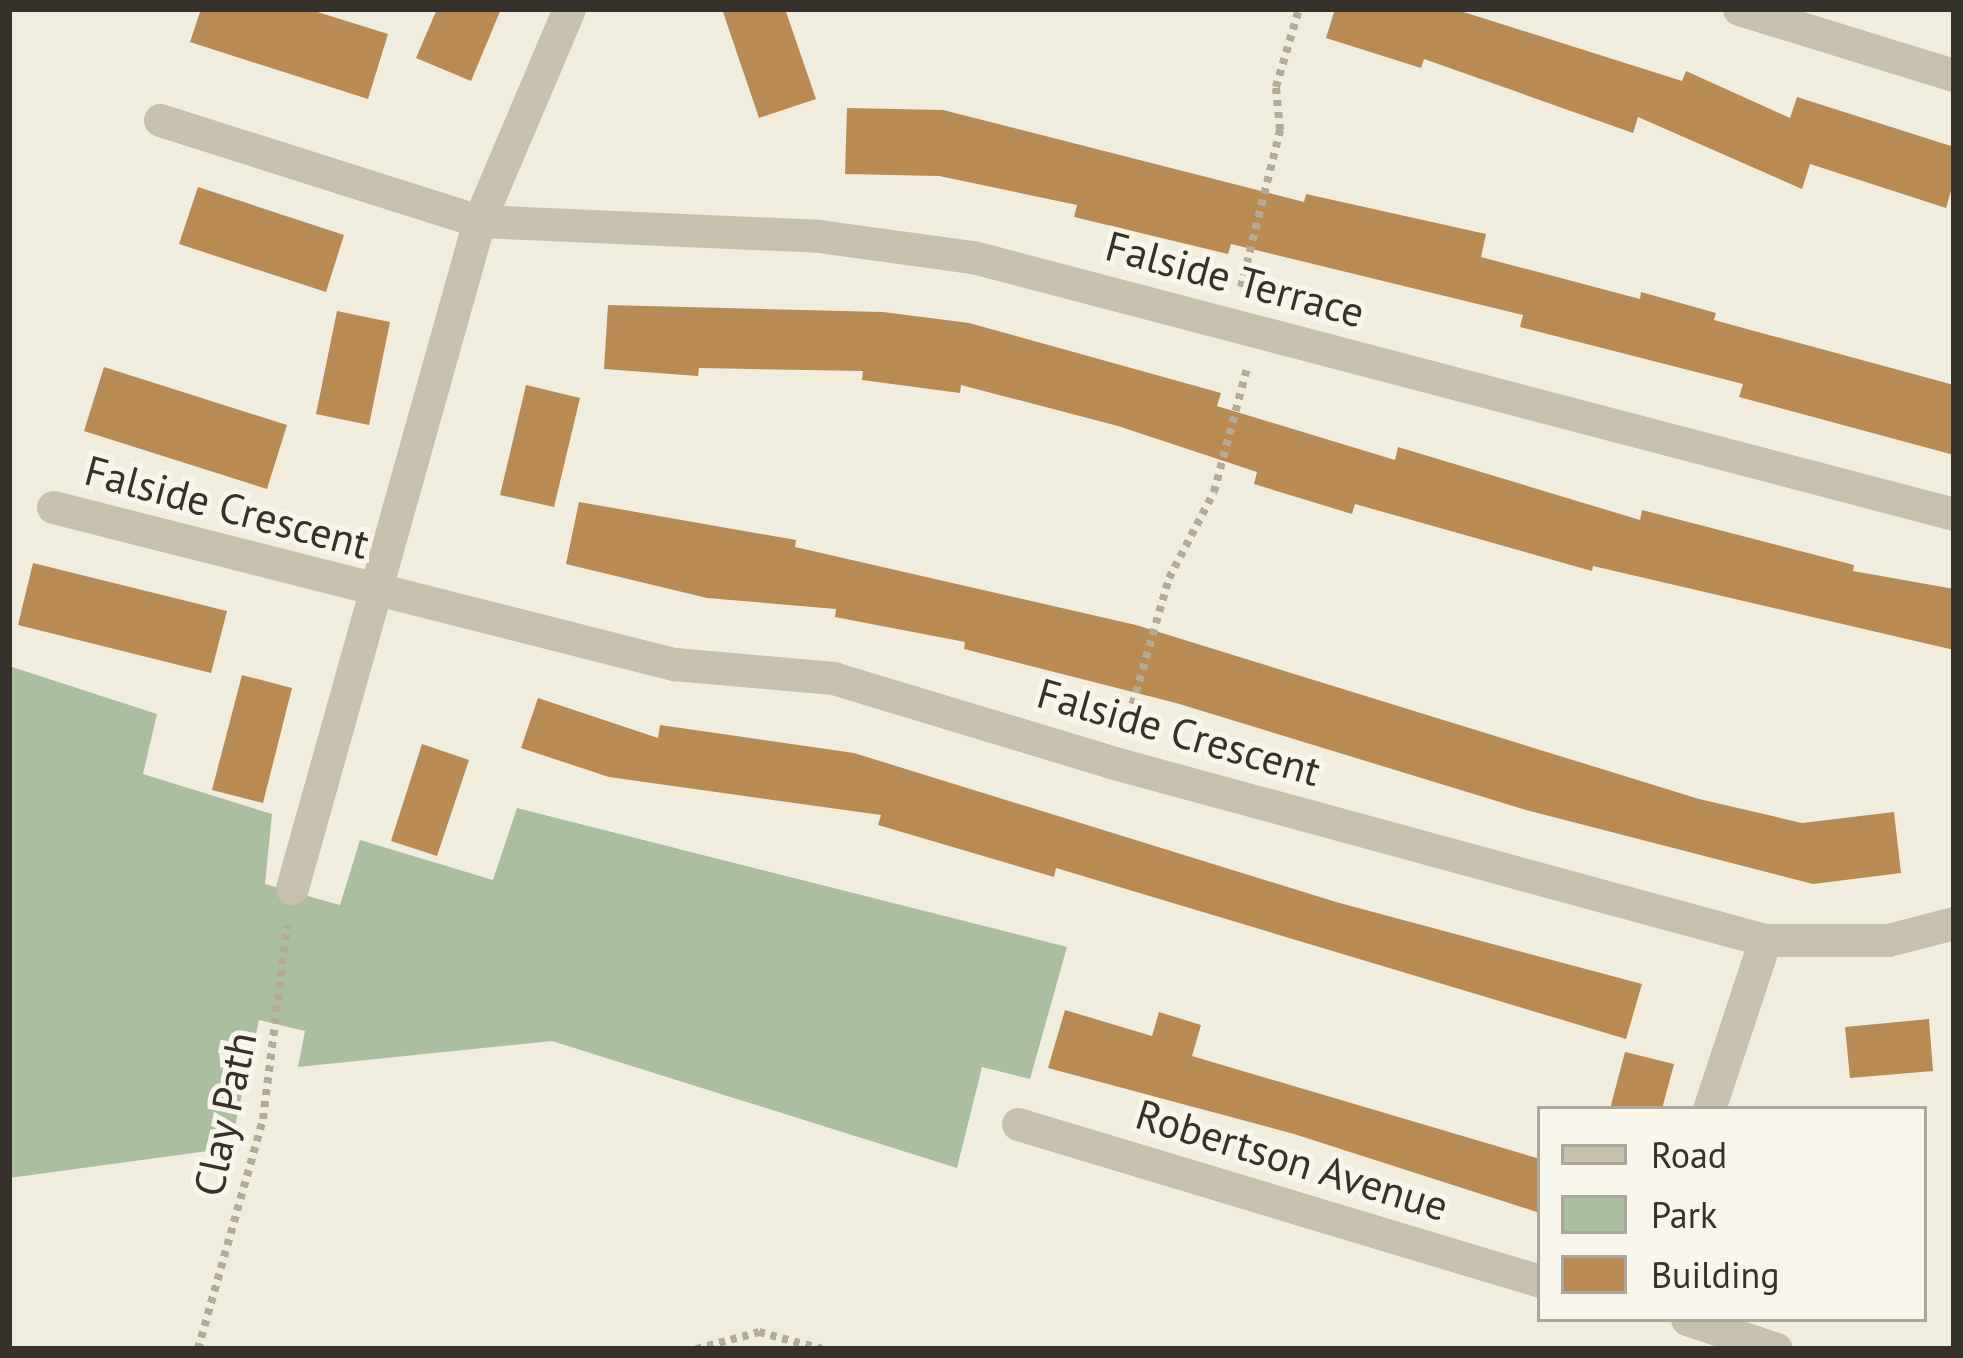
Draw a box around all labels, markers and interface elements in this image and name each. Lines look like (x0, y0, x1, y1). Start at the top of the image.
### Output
street label: Falside Terrace (1100, 220, 1370, 338)
street label: Falside Crescent (79, 445, 375, 569)
street label: Falside Crescent (1032, 668, 1326, 796)
street label: Clay Path (183, 1027, 267, 1201)
street label: Robertson Avenue (1129, 1088, 1455, 1232)
legend (1537, 1106, 1927, 1322)
text: Road (1651, 1131, 1727, 1178)
text: Park (1651, 1191, 1717, 1238)
text: Building (1651, 1251, 1780, 1298)

